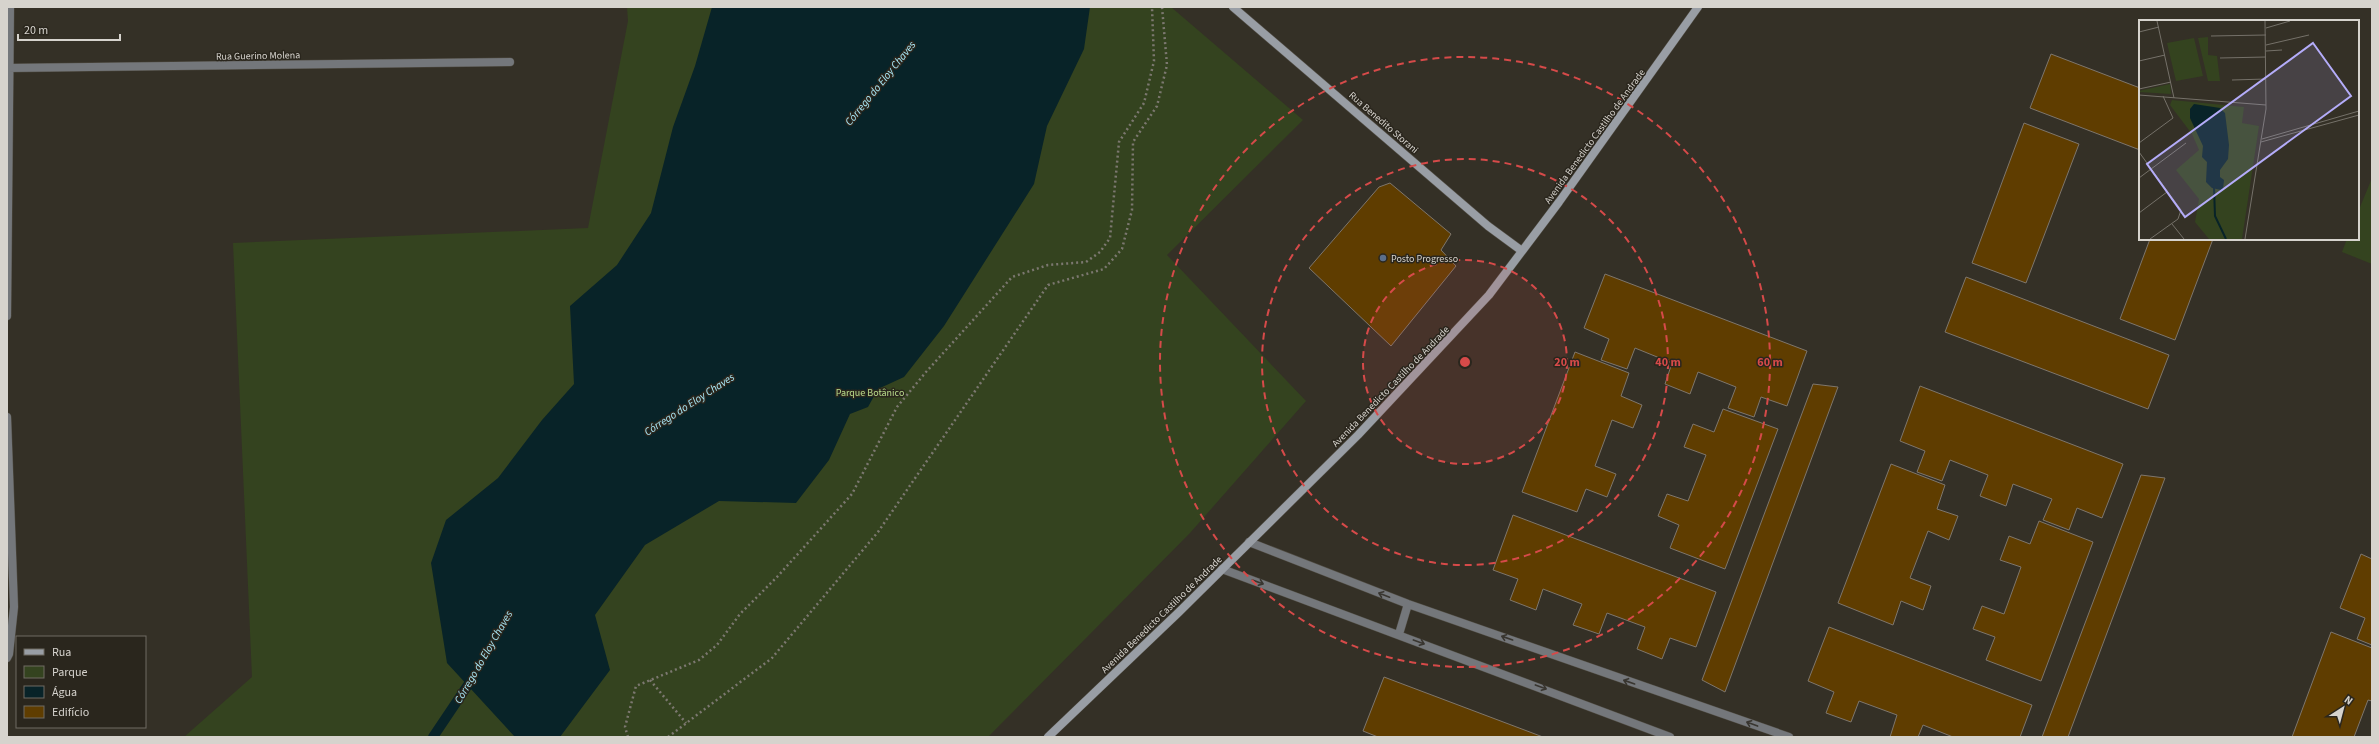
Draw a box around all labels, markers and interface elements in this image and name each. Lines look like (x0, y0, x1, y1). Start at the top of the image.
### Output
scale bar (18, 16, 120, 42)
inset map (2139, 20, 2359, 240)
text: 20 m (24, 22, 48, 39)
water label: Córrego do Eloy Chaves (842, 37, 920, 129)
street label: Rua Guerino Molena (216, 48, 300, 64)
street label: Avenida Benedicto Castilho de Andrade (1541, 66, 1649, 207)
street label: Rua Benedito Storani (1346, 89, 1421, 157)
place label: Posto Progresso (1391, 252, 1458, 266)
marker: Posto Progresso (1378, 253, 1388, 263)
street label: Avenida Benedicto Castilho de Andrade (1329, 323, 1453, 450)
text: 20 m (1554, 354, 1580, 371)
text: 40 m (1655, 354, 1681, 371)
text: 60 m (1757, 354, 1783, 371)
centre of rings (1458, 355, 1472, 369)
water label: Córrego do Eloy Chaves (641, 369, 738, 439)
park label: Parque Botânico (836, 386, 904, 400)
street label: Avenida Benedicto Castilho de Andrade (1098, 553, 1225, 677)
one-way arrow (1252, 579, 1265, 586)
one-way arrow (1379, 590, 1391, 598)
water label: Córrego do Eloy Chaves (451, 608, 516, 706)
one-way arrow (1501, 634, 1513, 642)
legend (16, 636, 146, 728)
one-way arrow (1413, 638, 1425, 646)
text: Rua (52, 644, 71, 661)
text: Parque (52, 664, 88, 681)
one-way arrow (1623, 677, 1635, 685)
text: Água (52, 684, 77, 701)
one-way arrow (1535, 684, 1547, 692)
north arrow (2323, 688, 2363, 728)
text: N (2341, 692, 2356, 709)
text: Edifício (52, 704, 89, 721)
one-way arrow (1747, 719, 1759, 727)

